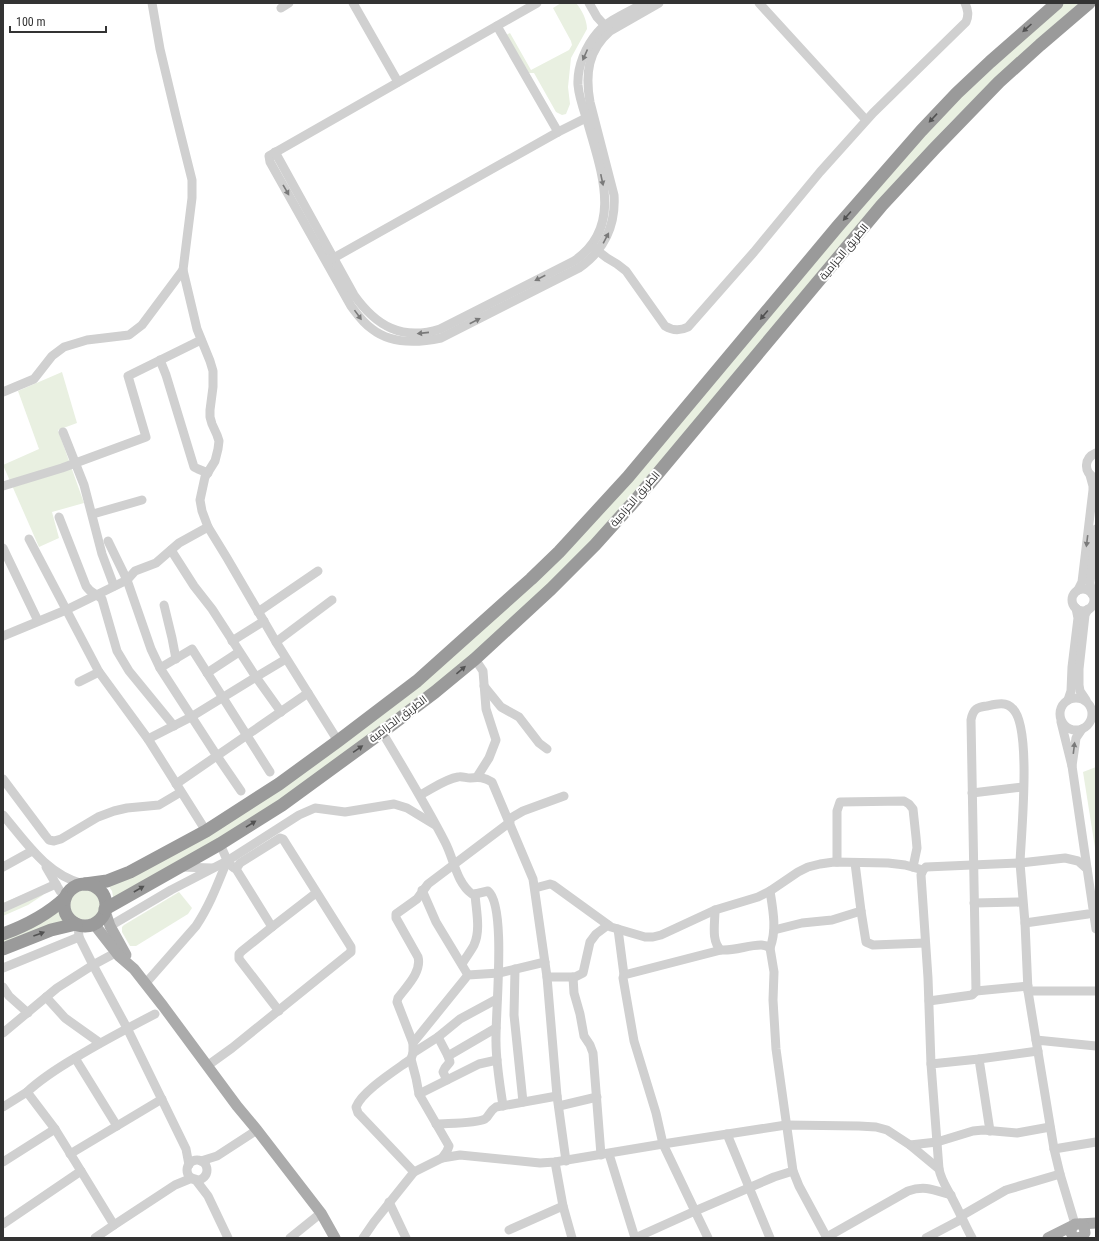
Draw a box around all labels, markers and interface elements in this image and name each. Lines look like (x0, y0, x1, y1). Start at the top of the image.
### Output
scale bar (10, 8, 106, 34)
text: 100 m (16, 15, 46, 29)
one-way arrow (1022, 24, 1033, 33)
one-way arrow (581, 49, 587, 61)
one-way arrow (929, 113, 938, 123)
one-way arrow (599, 174, 605, 187)
one-way arrow (282, 184, 289, 196)
one-way arrow (843, 210, 852, 221)
street label: الطريق الحزامية (817, 221, 871, 283)
one-way arrow (603, 232, 609, 243)
one-way arrow (534, 275, 546, 281)
one-way arrow (354, 309, 362, 320)
one-way arrow (759, 310, 768, 320)
one-way arrow (469, 318, 481, 324)
one-way arrow (417, 330, 429, 336)
street label: الطريق الحزامية (607, 469, 663, 529)
one-way arrow (1084, 535, 1090, 547)
one-way arrow (455, 666, 466, 675)
street label: الطريق الحزامية (366, 693, 430, 745)
one-way arrow (1071, 742, 1078, 754)
one-way arrow (353, 746, 363, 754)
one-way arrow (246, 820, 257, 828)
one-way arrow (133, 886, 145, 893)
one-way arrow (33, 931, 45, 937)

